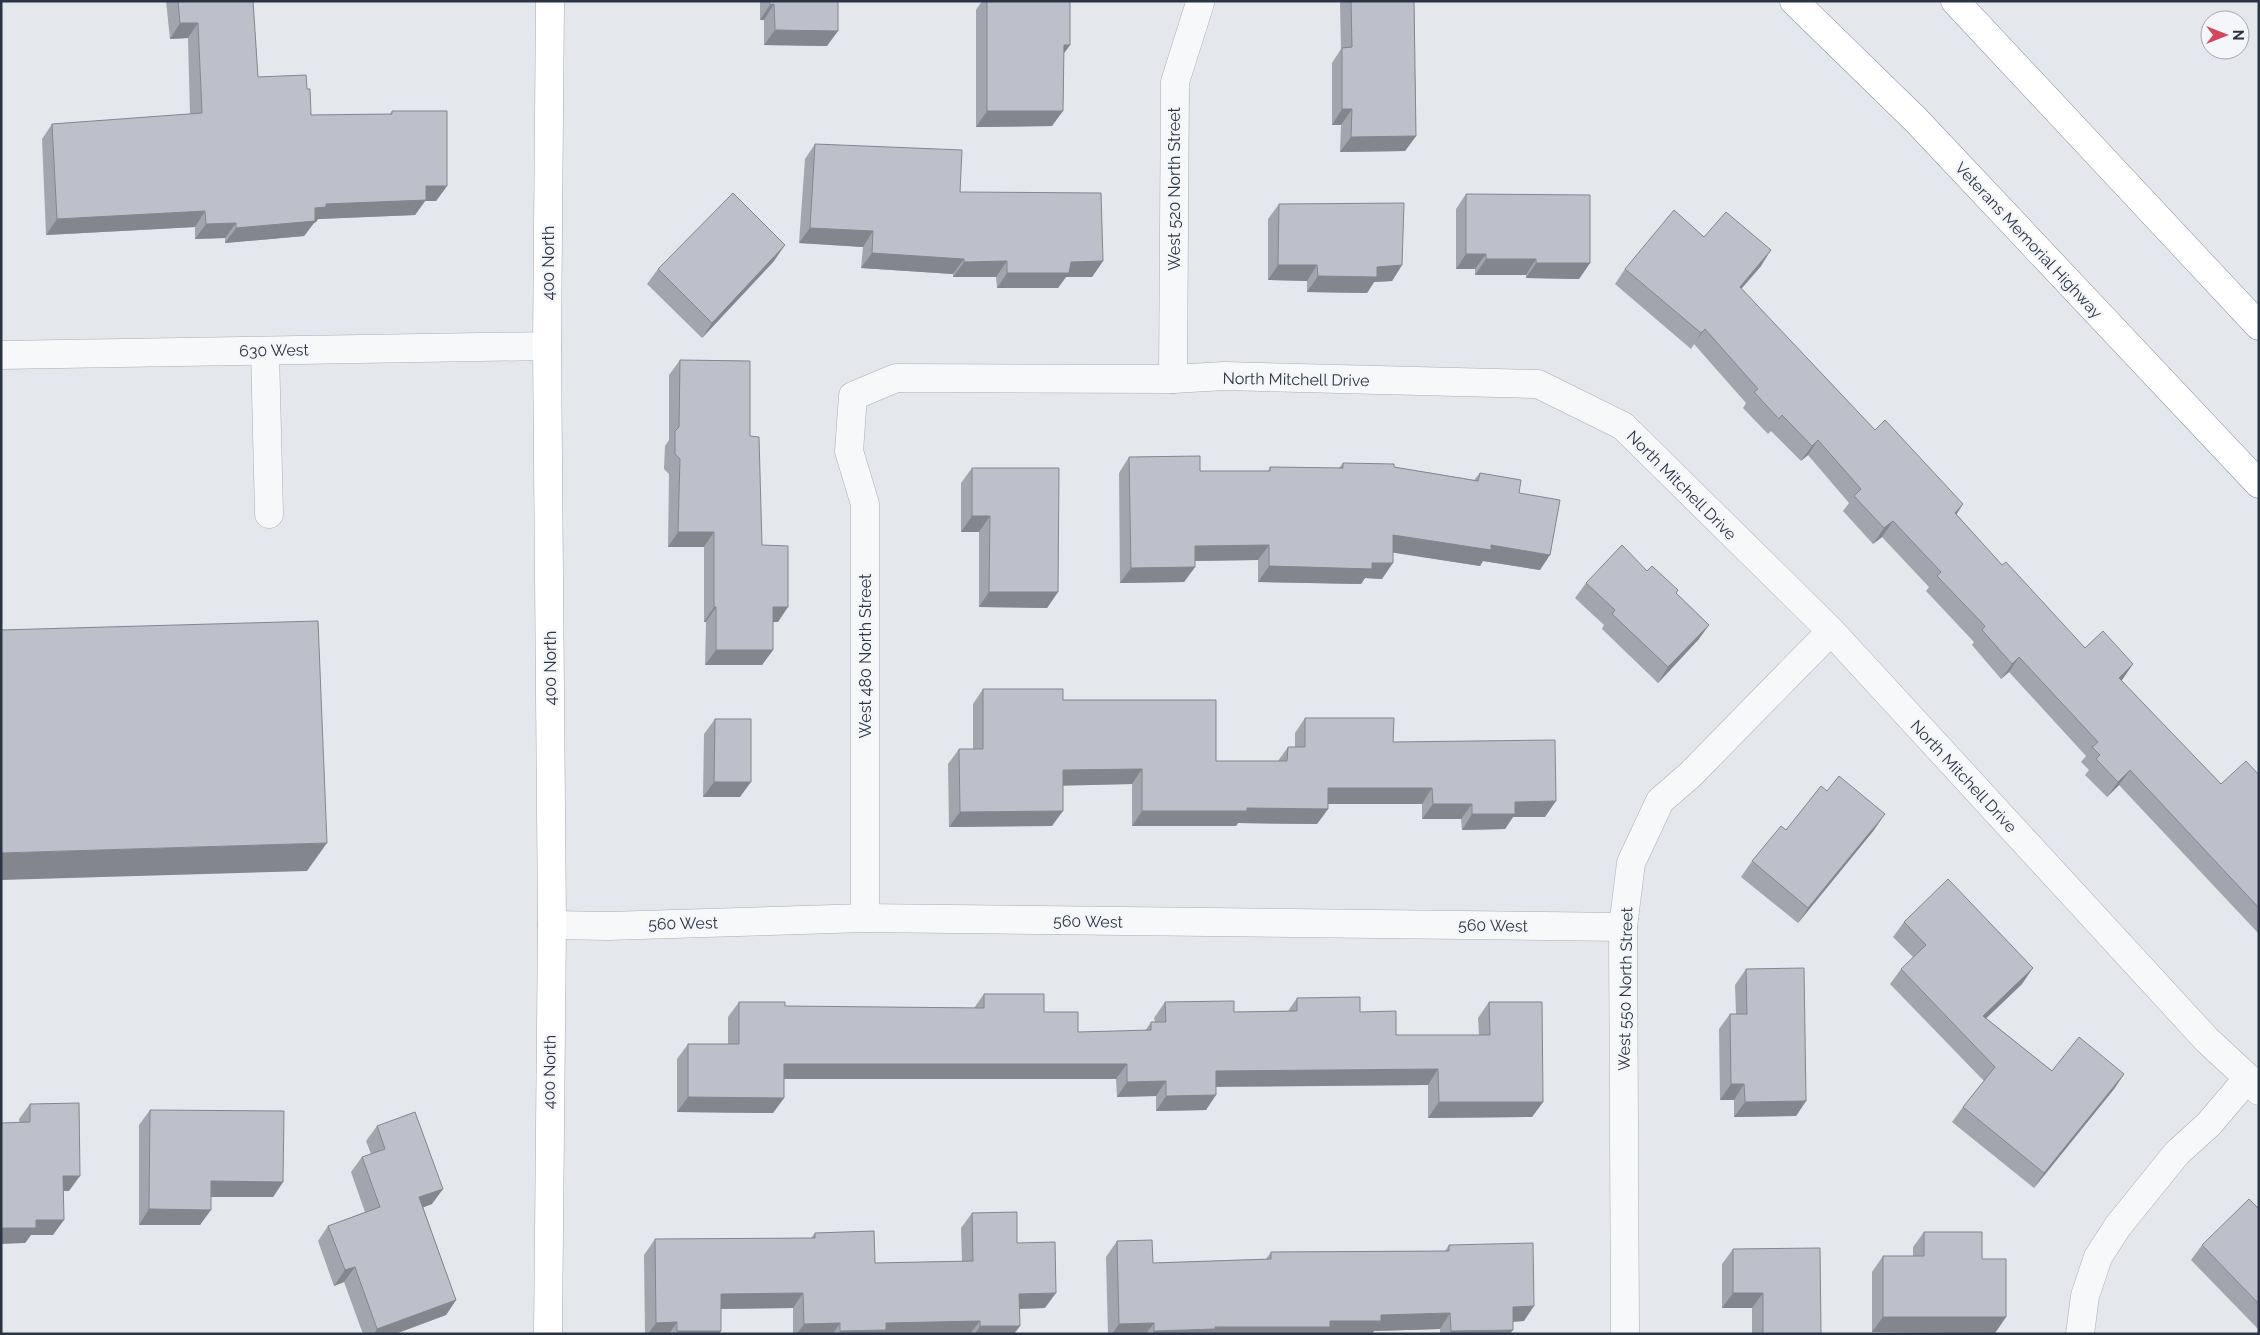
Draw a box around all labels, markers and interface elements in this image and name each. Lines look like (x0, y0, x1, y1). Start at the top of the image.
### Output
north arrow (2200, 10, 2250, 60)
text: N (2230, 30, 2246, 40)
street label: West 520 North Street (1165, 107, 1184, 271)
street label: Veterans Memorial Highway (1951, 158, 2106, 323)
street label: 400 North (539, 226, 558, 300)
street label: 630 West (239, 340, 310, 361)
street label: North Mitchell Drive (1222, 369, 1370, 390)
street label: North Mitchell Drive (1623, 427, 1740, 544)
street label: West 480 North Street (856, 573, 875, 738)
street label: 400 North (541, 631, 560, 705)
street label: North Mitchell Drive (1907, 716, 2021, 837)
street label: West 550 North Street (1615, 906, 1636, 1071)
street label: 560 West (1053, 911, 1124, 932)
street label: 560 West (648, 913, 719, 934)
street label: 560 West (1458, 915, 1529, 936)
street label: 400 North (539, 1035, 560, 1109)

